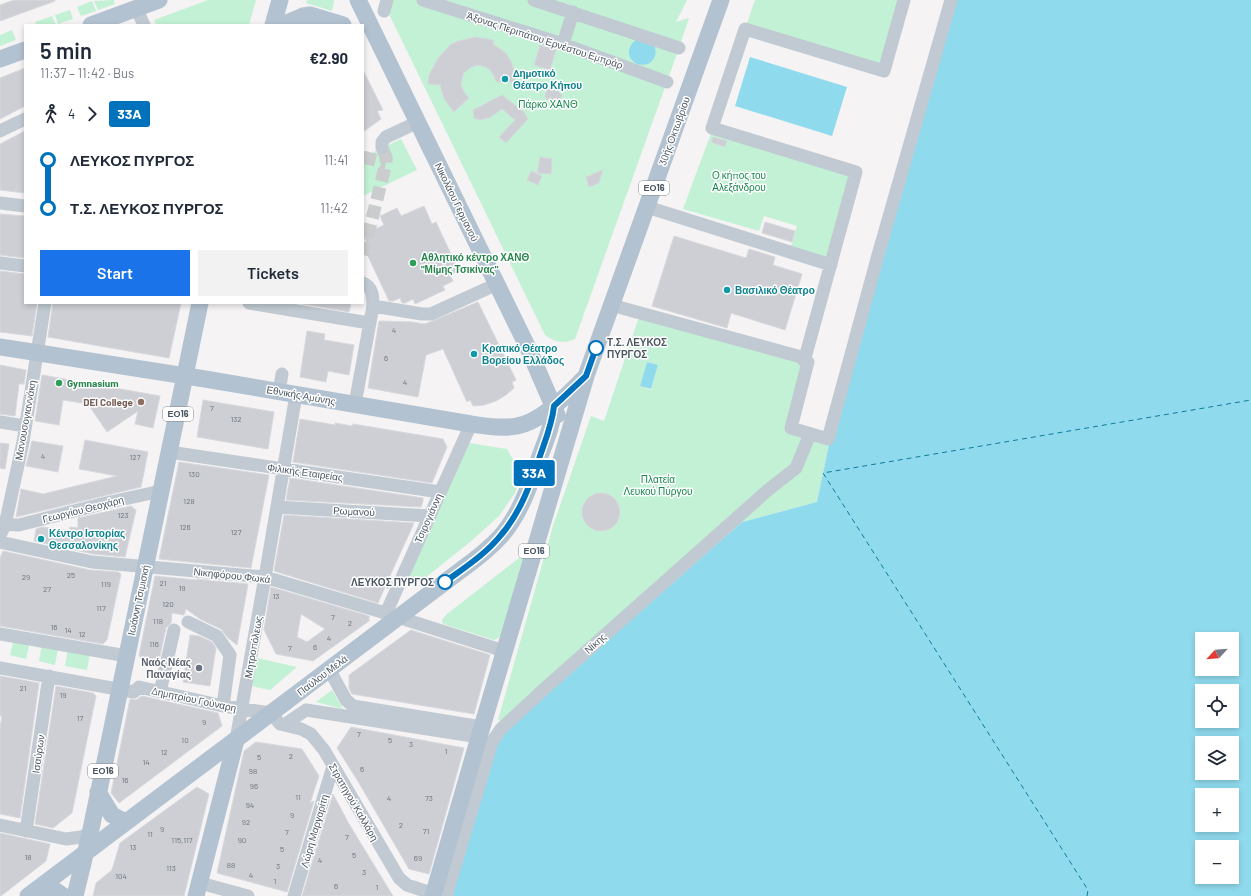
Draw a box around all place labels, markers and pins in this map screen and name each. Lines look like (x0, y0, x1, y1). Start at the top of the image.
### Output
place label: Δημοτικό Θέατρο Κήπου (513, 67, 582, 91)
marker: Δημοτικό Θέατρο Κήπου (500, 74, 510, 84)
place label: Αθλητικό κέντρο ΧΑΝΘ "Μίμης Τσικίνας" (421, 251, 529, 276)
marker: Αθλητικό κέντρο ΧΑΝΘ "Μίμης Τσικίνας" (408, 258, 418, 268)
place label: Βασιλικό Θέατρο (735, 284, 815, 296)
marker: Βασιλικό Θέατρο (722, 285, 732, 295)
place label: Τ.Σ. ΛΕΥΚΟΣ ΠΥΡΓΟΣ (607, 336, 667, 360)
marker: Τ.Σ. ΛΕΥΚΟΣ ΠΥΡΓΟΣ (588, 340, 604, 356)
place label: Κρατικό Θέατρο Βορείου Ελλάδος (482, 342, 564, 367)
marker: Κρατικό Θέατρο Βορείου Ελλάδος (469, 349, 479, 359)
place label: Gymnasium (67, 377, 119, 389)
marker: Gymnasium (54, 378, 64, 388)
place label: DEI College (83, 396, 134, 408)
marker: DEI College (136, 397, 146, 407)
place label: Κέντρο Ιστορίας Θεσσαλονίκης (49, 527, 125, 552)
marker: Κέντρο Ιστορίας Θεσσαλονίκης (36, 534, 46, 544)
marker: ΛΕΥΚΟΣ ΠΥΡΓΟΣ (437, 574, 453, 590)
place label: ΛΕΥΚΟΣ ΠΥΡΓΟΣ (351, 576, 434, 588)
place label: Ναός Νέας Παναγίας (141, 656, 191, 681)
marker: Ναός Νέας Παναγίας (194, 663, 204, 673)

